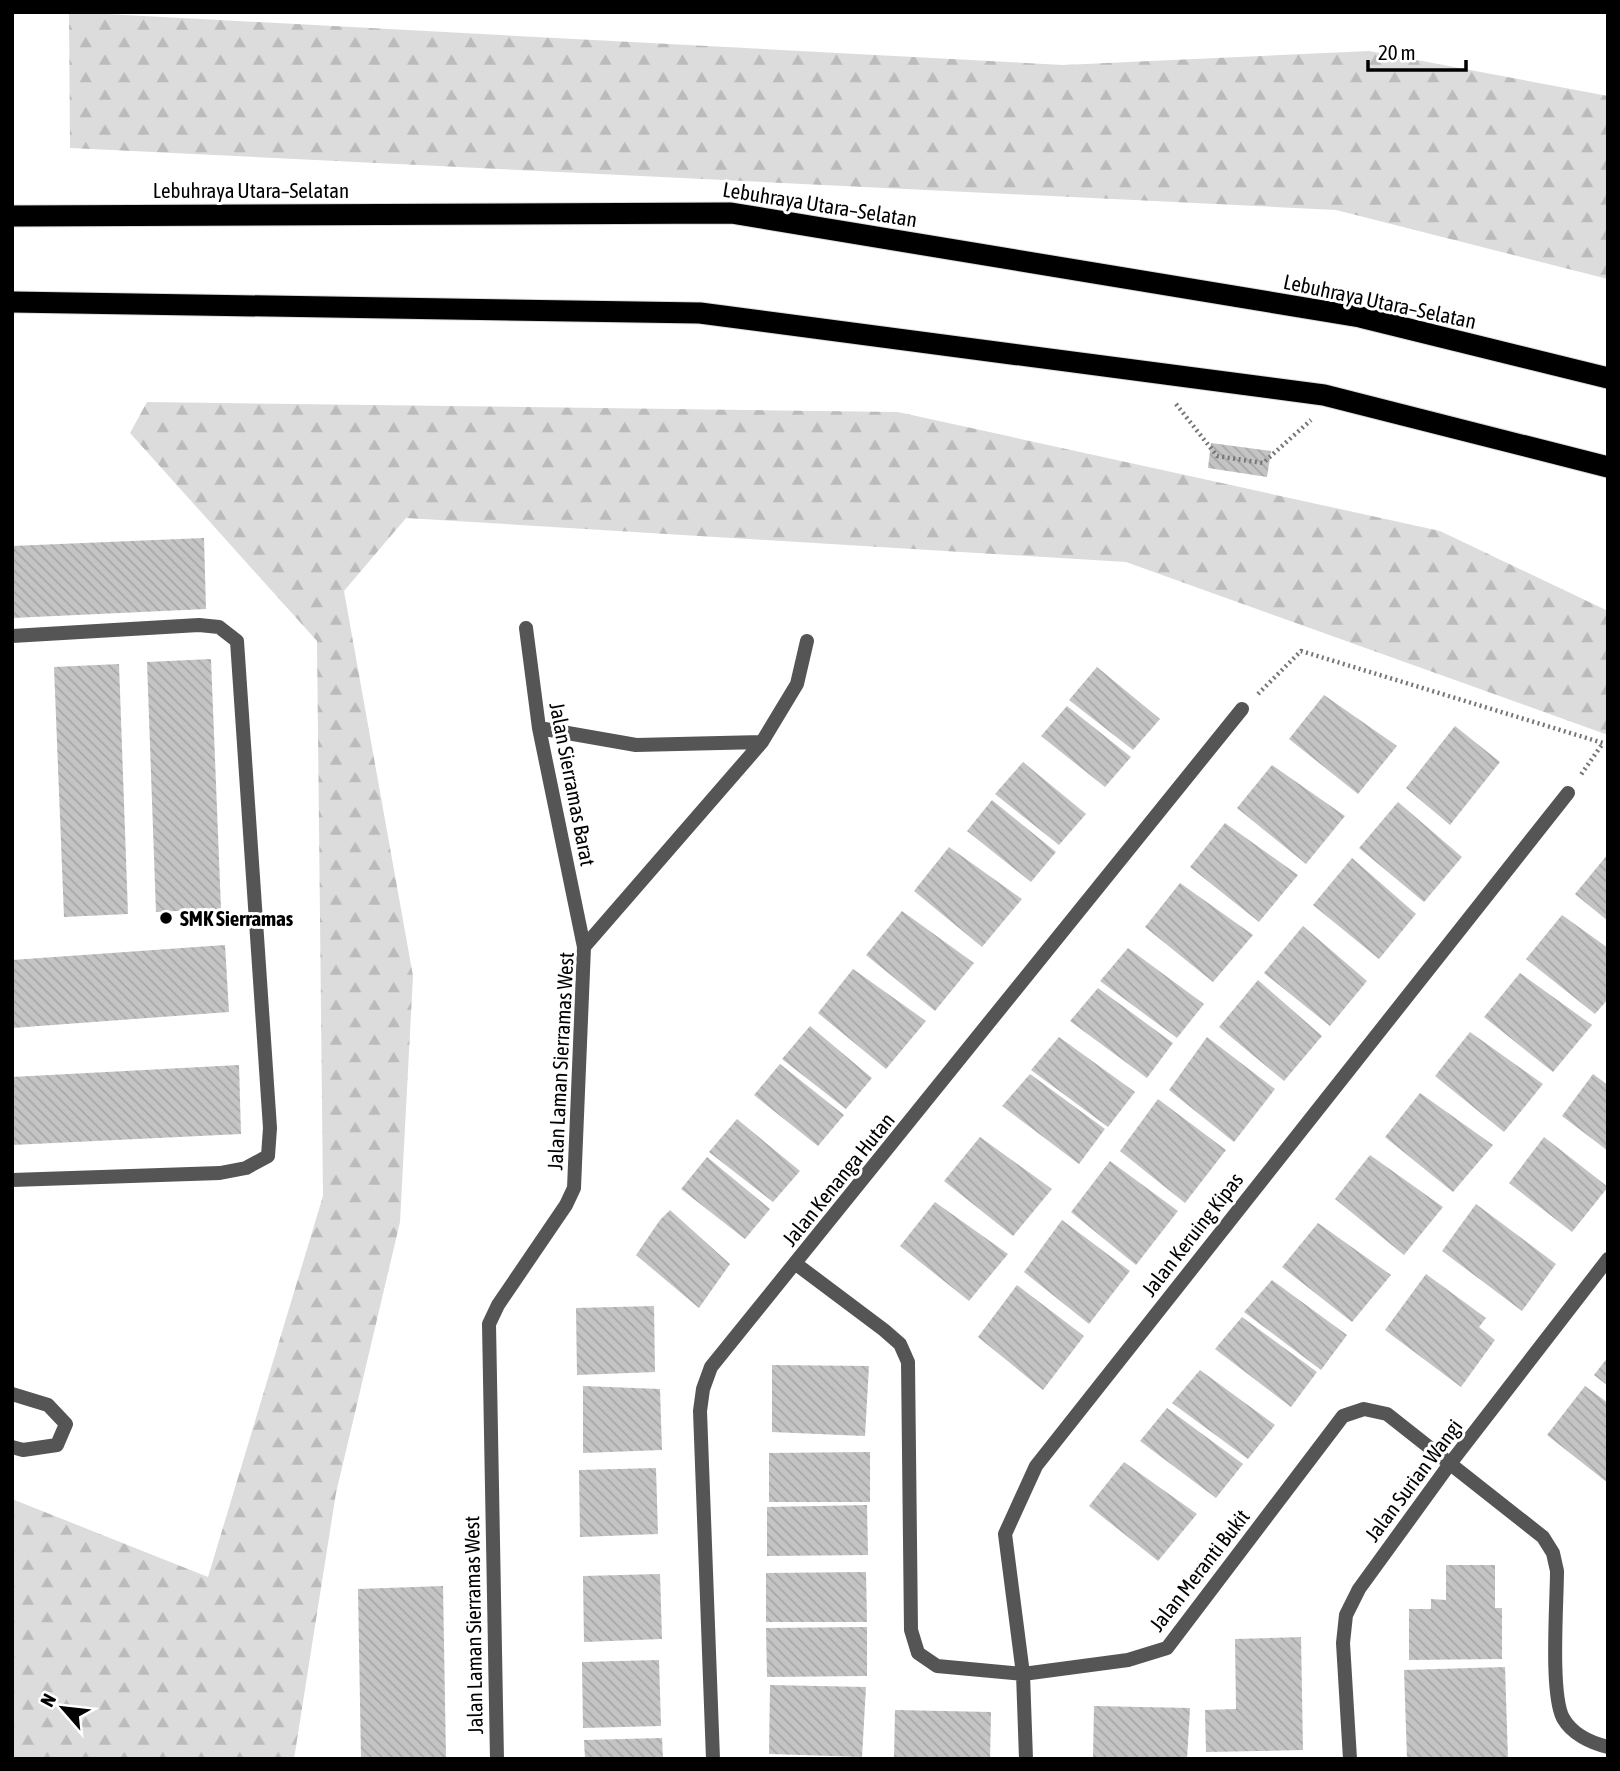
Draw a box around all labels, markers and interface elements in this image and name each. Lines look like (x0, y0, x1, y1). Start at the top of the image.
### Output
scale bar (1368, 28, 1466, 72)
text: 20 m (1378, 40, 1416, 64)
street label: Lebuhraya Utara–Selatan (721, 177, 919, 231)
street label: Lebuhraya Utara–Selatan (153, 178, 349, 202)
street label: Lebuhraya Utara–Selatan (1281, 269, 1479, 333)
street label: Jalan Sierramas Barat (545, 700, 601, 868)
place label: SMK Sierramas (180, 906, 294, 930)
marker: SMK Sierramas (158, 910, 174, 926)
street label: Jalan Laman Sierramas West (542, 951, 578, 1171)
street label: Jalan Kenanga Hutan (777, 1108, 899, 1250)
street label: Jalan Keruing Kipas (1136, 1168, 1248, 1300)
street label: Jalan Surian Wangi (1359, 1414, 1467, 1546)
street label: Jalan Meranti Bukit (1144, 1504, 1254, 1636)
street label: Jalan Laman Sierramas West (459, 1516, 487, 1734)
north arrow (28, 1673, 98, 1743)
text: N (36, 1690, 60, 1710)

